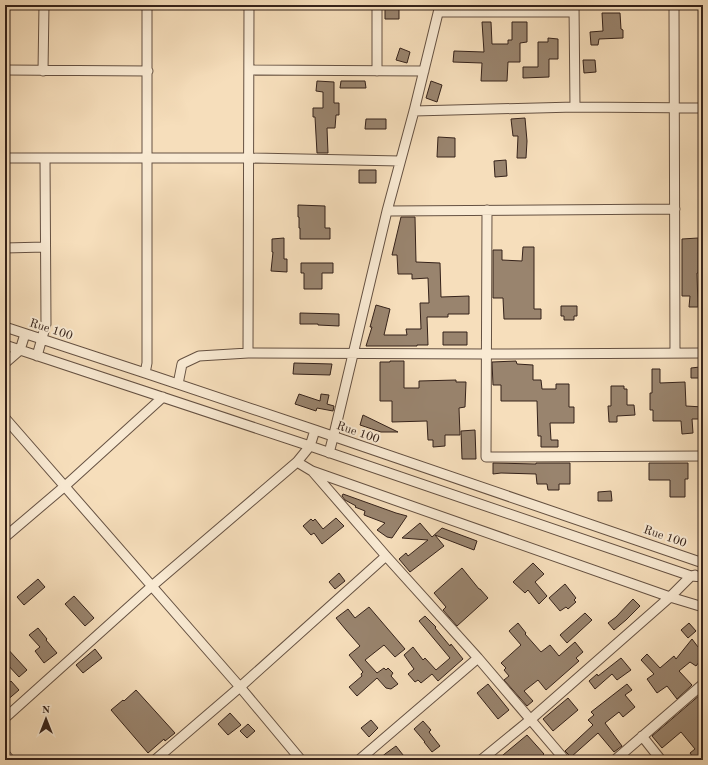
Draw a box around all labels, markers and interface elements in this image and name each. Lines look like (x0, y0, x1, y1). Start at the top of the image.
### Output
street label: Rue 100 (28, 317, 74, 343)
street label: Rue 100 (335, 420, 381, 446)
street label: Rue 100 (642, 524, 688, 550)
north arrow (26, 699, 66, 739)
text: N (42, 705, 51, 716)

